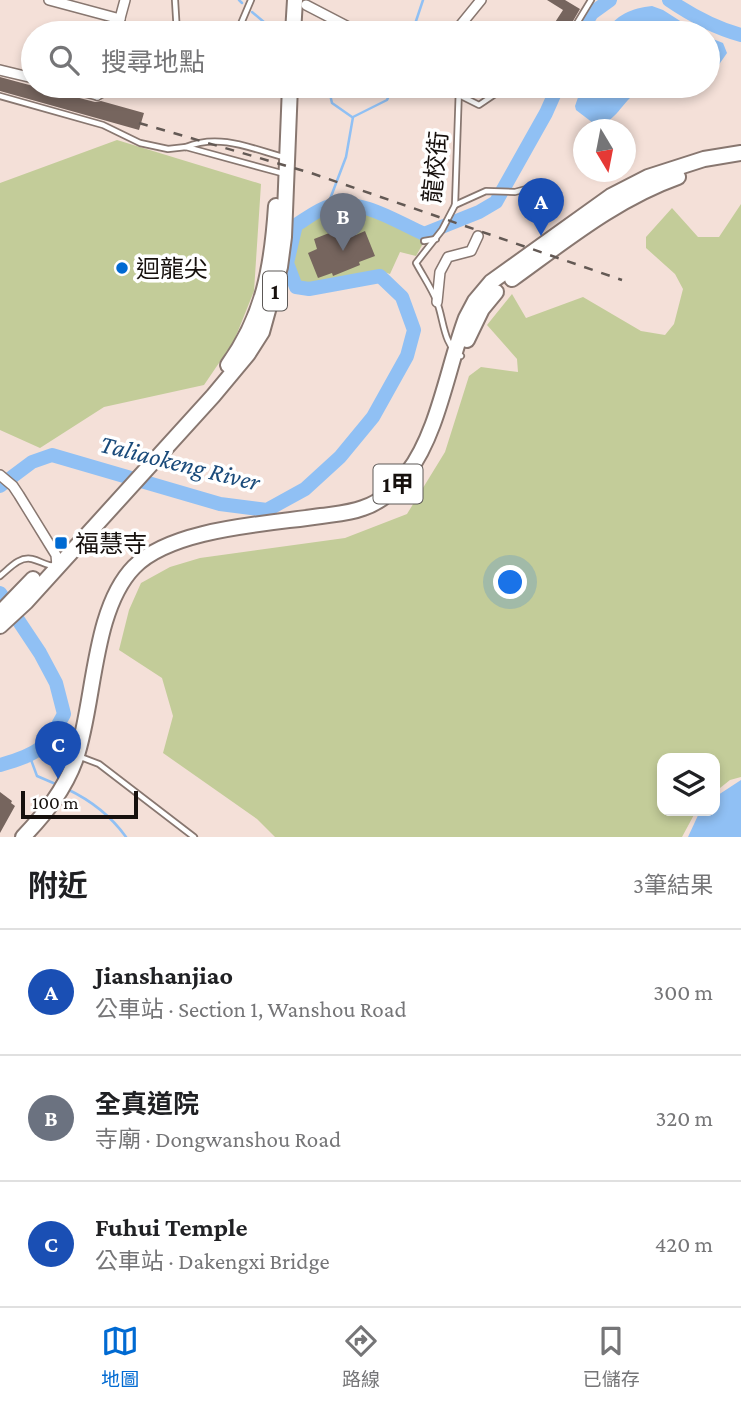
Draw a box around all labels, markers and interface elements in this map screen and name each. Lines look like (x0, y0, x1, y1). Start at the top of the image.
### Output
search box (21, 21, 720, 98)
icon: search (45, 41, 83, 79)
text: 搜尋地點 (101, 48, 205, 77)
north arrow (573, 119, 636, 182)
street label: 龍校街 (418, 130, 452, 204)
pin: A (518, 178, 564, 236)
pin: B (320, 193, 366, 251)
place label: 迴龍尖 (136, 255, 208, 282)
marker: 迴龍尖 (114, 260, 130, 276)
road number: 1 (263, 272, 287, 310)
water label: Taliaokeng River (97, 429, 264, 497)
road number: 1甲 (374, 464, 422, 504)
place label: 福慧寺 (75, 530, 147, 557)
marker: 福慧寺 (53, 535, 69, 551)
your location (493, 565, 527, 599)
pin: C (35, 721, 81, 779)
map controls (657, 753, 720, 816)
button: layers (657, 753, 720, 816)
scale bar (21, 788, 138, 820)
text: 100 m (32, 792, 79, 813)
text: 附近 (28, 869, 88, 902)
text: 3筆結果 (633, 872, 713, 898)
text: Jianshanjiao (95, 961, 233, 990)
text: A (44, 979, 58, 1005)
text: 300 m (653, 979, 713, 1005)
text: 公車站 · Section 1, Wanshou Road (95, 996, 407, 1022)
text: 全真道院 (95, 1090, 199, 1119)
text: B (44, 1105, 58, 1131)
text: 320 m (655, 1105, 713, 1131)
text: 寺廟 · Dongwanshou Road (95, 1126, 341, 1152)
text: Fuhui Temple (95, 1213, 248, 1242)
text: C (44, 1231, 58, 1257)
text: 420 m (655, 1231, 713, 1257)
text: 公車站 · Dakengxi Bridge (95, 1248, 330, 1274)
tab: 地圖 (101, 1322, 139, 1391)
tab: 路線 (342, 1322, 380, 1391)
tab: 已儲存 (583, 1322, 640, 1391)

